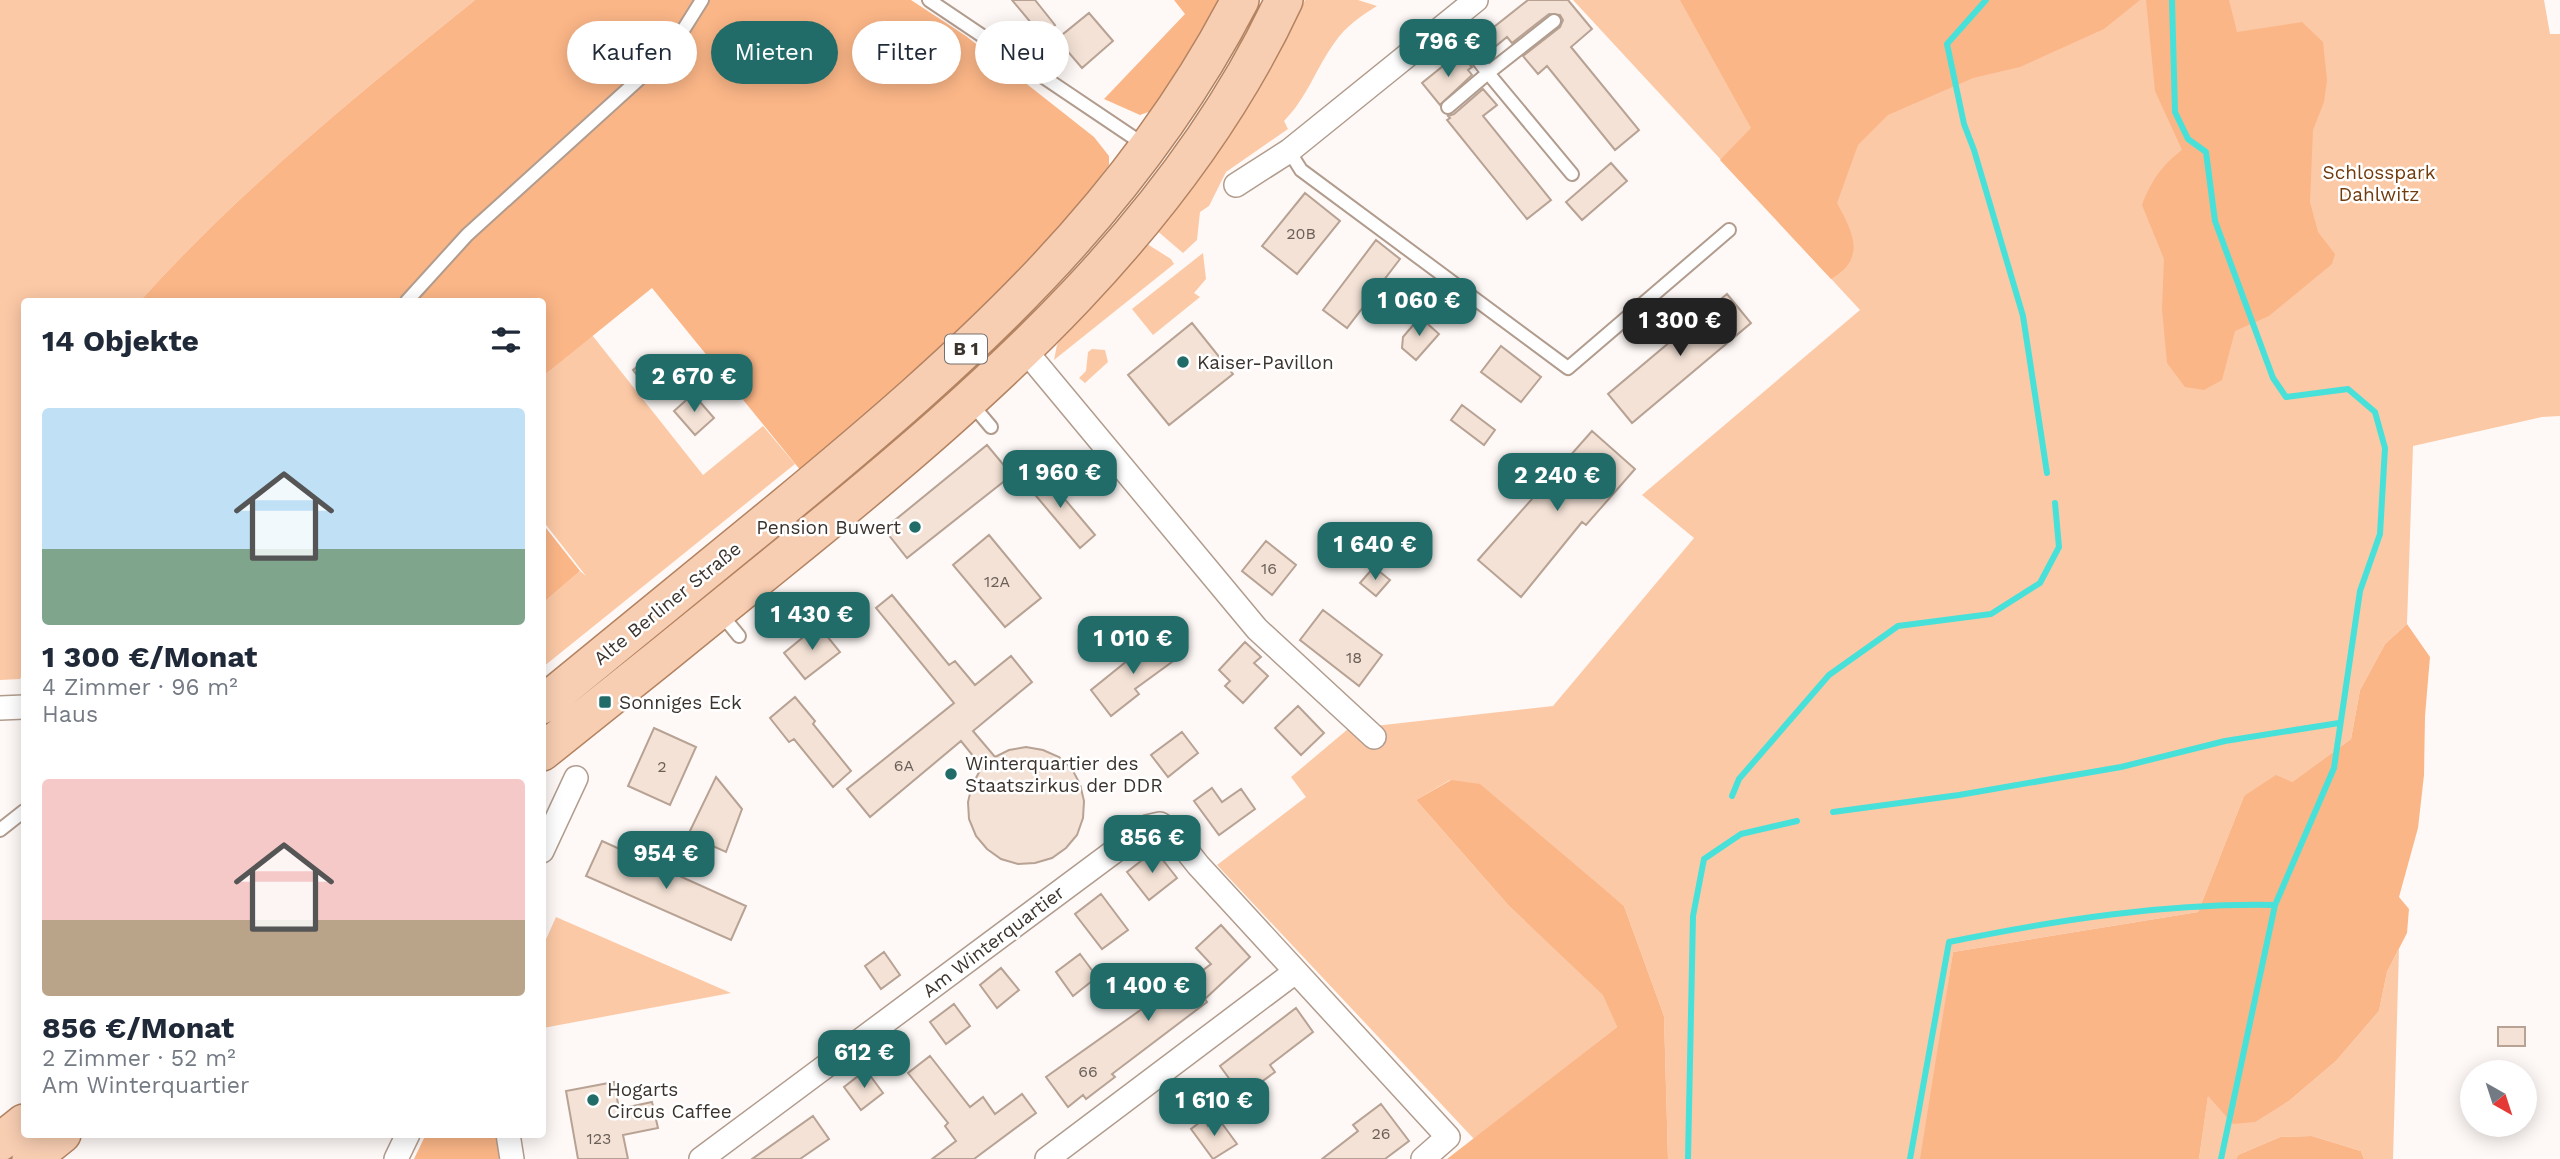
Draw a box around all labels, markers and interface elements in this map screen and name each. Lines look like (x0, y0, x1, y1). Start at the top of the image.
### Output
pin: 796 € (1399, 20, 1497, 79)
chip: Kaufen (567, 21, 697, 84)
chip: Mieten (711, 21, 838, 84)
chip: Filter (852, 21, 961, 84)
chip: Neu (975, 21, 1069, 84)
text: 796 € (1415, 28, 1481, 55)
park label: Schlosspark Dahlwitz (2322, 161, 2436, 206)
house number: 20B (1286, 224, 1316, 243)
pin: 1 060 € (1354, 278, 1484, 338)
text: 1 060 € (1377, 287, 1461, 314)
pin: 1 300 € (1615, 298, 1745, 358)
text: 1 300 € (1639, 307, 1721, 334)
icon: filters (487, 321, 525, 359)
text: 14 Objekte (42, 323, 199, 358)
road number: B 1 (945, 334, 987, 363)
place label: Kaiser-Pavillon (1197, 351, 1334, 374)
pin: 2 670 € (629, 354, 759, 414)
marker: Kaiser-Pavillon (1175, 354, 1191, 370)
text: 2 670 € (652, 363, 736, 390)
pin: 1 960 € (995, 450, 1125, 510)
icon: home (221, 453, 347, 579)
pin: 2 240 € (1492, 454, 1622, 513)
text: 1 960 € (1019, 459, 1101, 486)
text: 2 240 € (1514, 462, 1600, 489)
place label: Pension Buwert (756, 516, 901, 539)
marker: Pension Buwert (907, 519, 923, 535)
pin: 1 640 € (1310, 522, 1440, 582)
text: 1 640 € (1333, 531, 1417, 558)
street label: Alte Berliner Straße (589, 537, 746, 670)
house number: 16 (1261, 559, 1277, 578)
house number: 12A (984, 572, 1010, 591)
pin: 1 430 € (747, 592, 877, 652)
text: 1 430 € (771, 601, 853, 628)
pin: 1 010 € (1068, 616, 1198, 676)
text: 1 010 € (1094, 625, 1172, 652)
text: 1 300 €/Monat (42, 639, 257, 674)
house number: 18 (1346, 648, 1362, 667)
text: 4 Zimmer · 96 m² (42, 674, 238, 701)
place label: Sonniges Eck (619, 691, 742, 714)
marker: Sonniges Eck (597, 694, 613, 710)
text: Haus (42, 701, 98, 728)
place label: Winterquartier des Staatszirkus der DDR (965, 752, 1163, 797)
house number: 6A (894, 756, 915, 775)
house number: 2 (657, 757, 667, 776)
marker: Winterquartier des Staatszirkus der DDR (943, 766, 959, 782)
pin: 856 € (1103, 816, 1201, 875)
icon: home (221, 824, 347, 950)
text: 856 € (1120, 824, 1184, 851)
pin: 954 € (617, 832, 715, 891)
text: 954 € (633, 840, 699, 867)
street label: Am Winterquartier (918, 881, 1069, 1002)
pin: 1 400 € (1083, 964, 1213, 1023)
text: 1 400 € (1106, 972, 1190, 999)
text: 856 €/Monat (42, 1010, 234, 1045)
pin: 612 € (815, 1030, 913, 1090)
text: 612 € (834, 1039, 894, 1066)
text: 2 Zimmer · 52 m² (42, 1045, 236, 1072)
north arrow (2460, 1060, 2538, 1138)
map controls (2460, 1060, 2537, 1137)
house number: 66 (1078, 1062, 1098, 1081)
text: Am Winterquartier (42, 1072, 249, 1099)
place label: Hogarts Circus Caffee (607, 1078, 732, 1123)
pin: 1 610 € (1149, 1078, 1279, 1138)
text: 1 610 € (1175, 1087, 1253, 1114)
marker: Hogarts Circus Caffee (585, 1092, 601, 1108)
house number: 26 (1371, 1124, 1391, 1143)
house number: 123 (587, 1129, 611, 1148)

